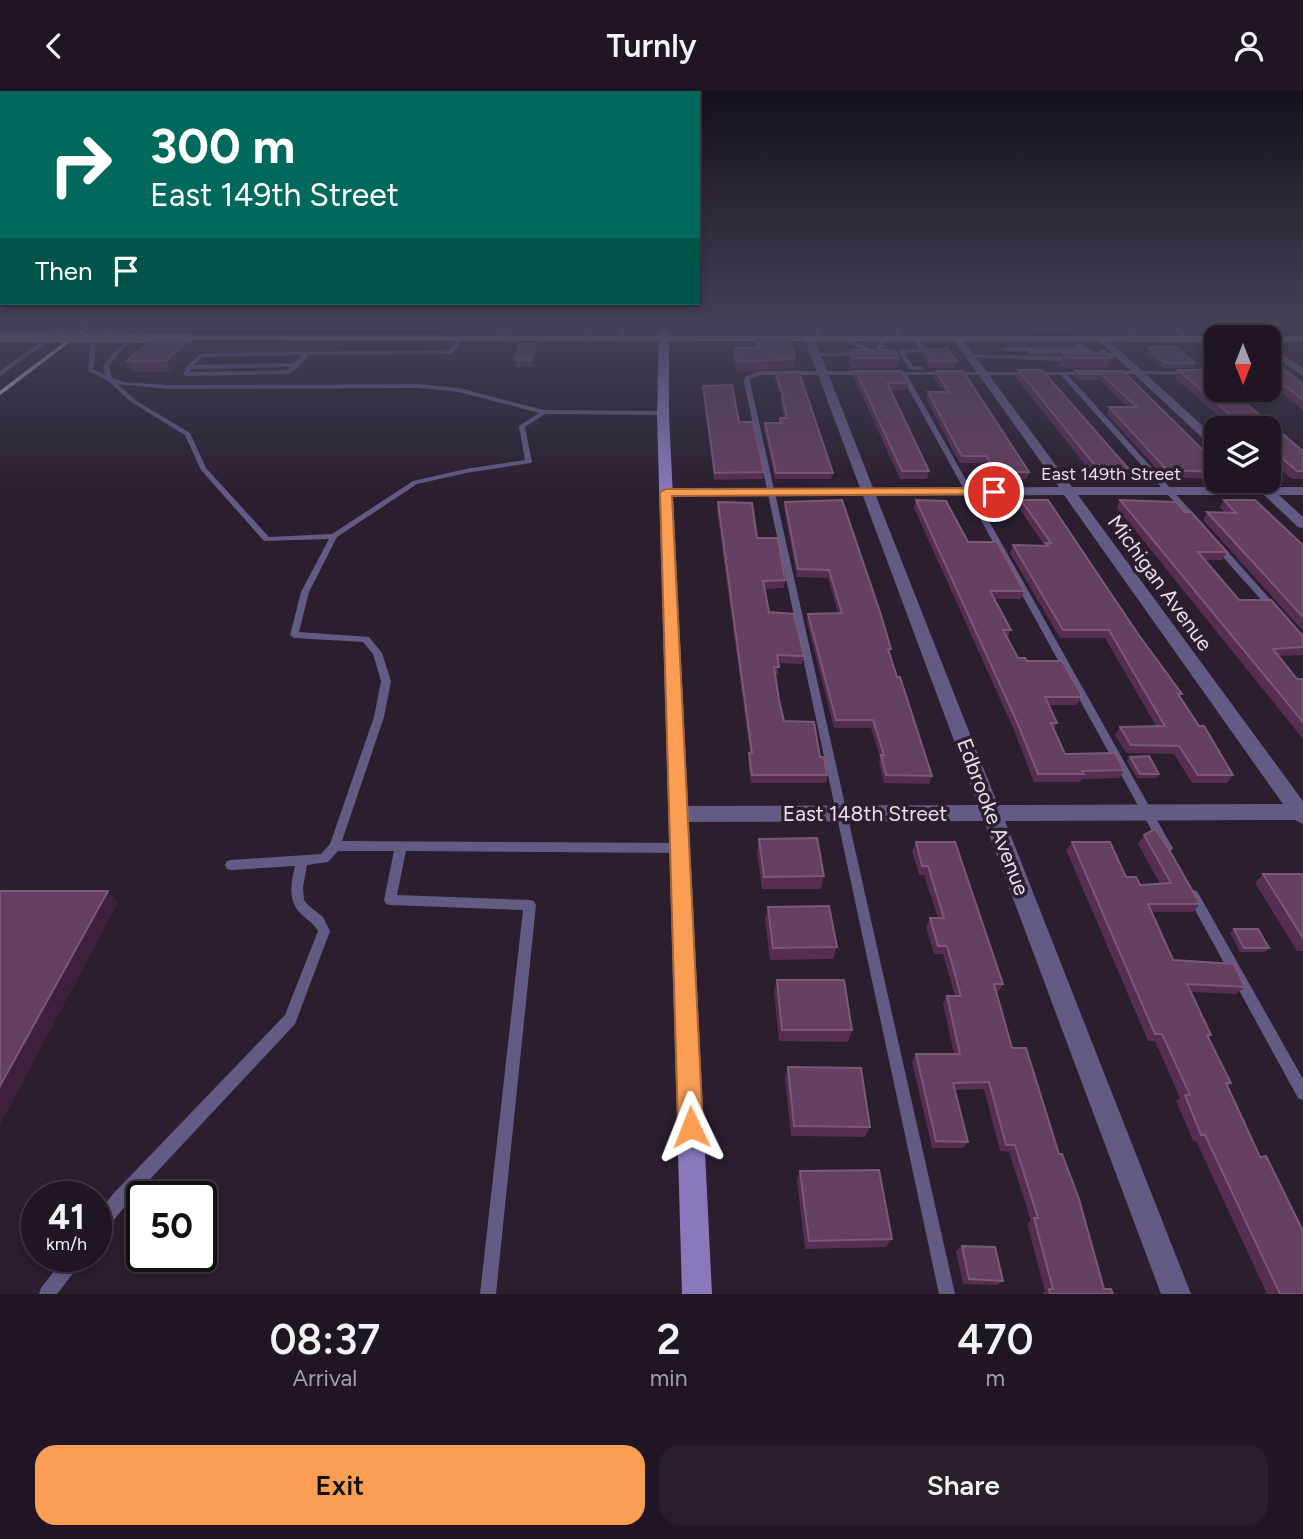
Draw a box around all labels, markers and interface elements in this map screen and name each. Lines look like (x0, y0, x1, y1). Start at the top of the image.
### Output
icon: back (35, 27, 73, 65)
text: Turnly (606, 27, 697, 65)
icon: person (1230, 27, 1268, 65)
text: 300 m (150, 116, 295, 175)
icon: right (35, 119, 126, 210)
text: East 149th Street (150, 176, 399, 214)
icon: arrive (107, 252, 145, 290)
text: Then (35, 255, 93, 287)
north arrow (1204, 325, 1281, 403)
map controls (1204, 325, 1281, 493)
button: layers (1204, 416, 1281, 493)
pin (964, 462, 1024, 522)
street label: East 149th Street (1041, 463, 1181, 485)
icon: arrive (975, 473, 1013, 511)
street label: Michigan Avenue (1103, 510, 1218, 655)
street label: Edbrooke Avenue (952, 735, 1035, 899)
street label: East 148th Street (783, 801, 947, 826)
position arrow (654, 1090, 728, 1164)
speed limit sign: 50 (126, 1181, 217, 1272)
text: 41 (48, 1196, 85, 1238)
text: km/h (46, 1233, 87, 1255)
text: 08:37 (269, 1314, 380, 1365)
text: 2 (657, 1314, 681, 1365)
text: 470 (957, 1314, 1033, 1365)
text: Arrival (292, 1364, 357, 1392)
text: min (650, 1364, 688, 1392)
text: m (985, 1364, 1005, 1392)
button: Exit (35, 1445, 645, 1525)
button: Share (659, 1445, 1268, 1525)

